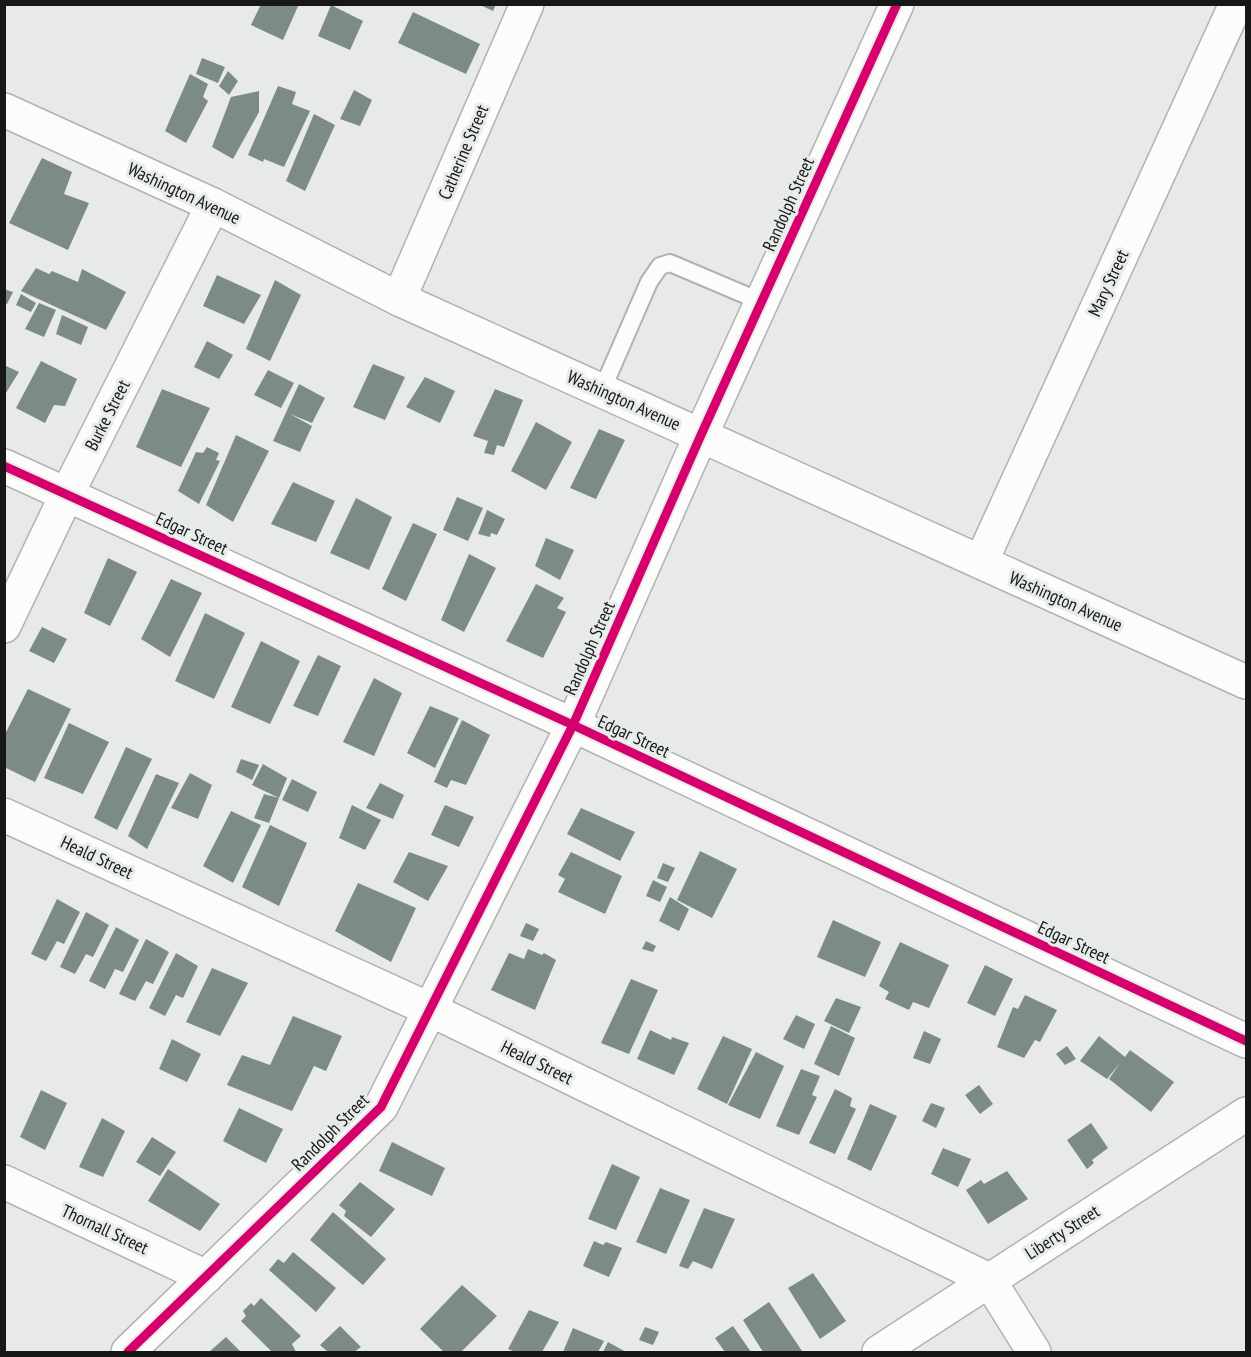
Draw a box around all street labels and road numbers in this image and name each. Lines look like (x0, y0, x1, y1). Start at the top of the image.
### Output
street label: Catherine Street (433, 101, 493, 203)
street label: Randolph Street (757, 153, 819, 255)
street label: Washington Avenue (124, 157, 244, 229)
street label: Mary Street (1083, 246, 1133, 320)
street label: Washington Avenue (564, 365, 684, 435)
street label: Burke Street (79, 376, 135, 454)
street label: Edgar Street (152, 506, 232, 560)
street label: Washington Avenue (1006, 566, 1126, 636)
street label: Randolph Street (558, 597, 620, 699)
street label: Edgar Street (594, 709, 674, 763)
street label: Heald Street (57, 830, 137, 884)
street label: Edgar Street (1034, 915, 1114, 969)
street label: Heald Street (497, 1035, 577, 1089)
street label: Randolph Street (286, 1088, 374, 1176)
street label: Thornall Street (58, 1199, 152, 1259)
street label: Liberty Street (1020, 1199, 1104, 1265)

